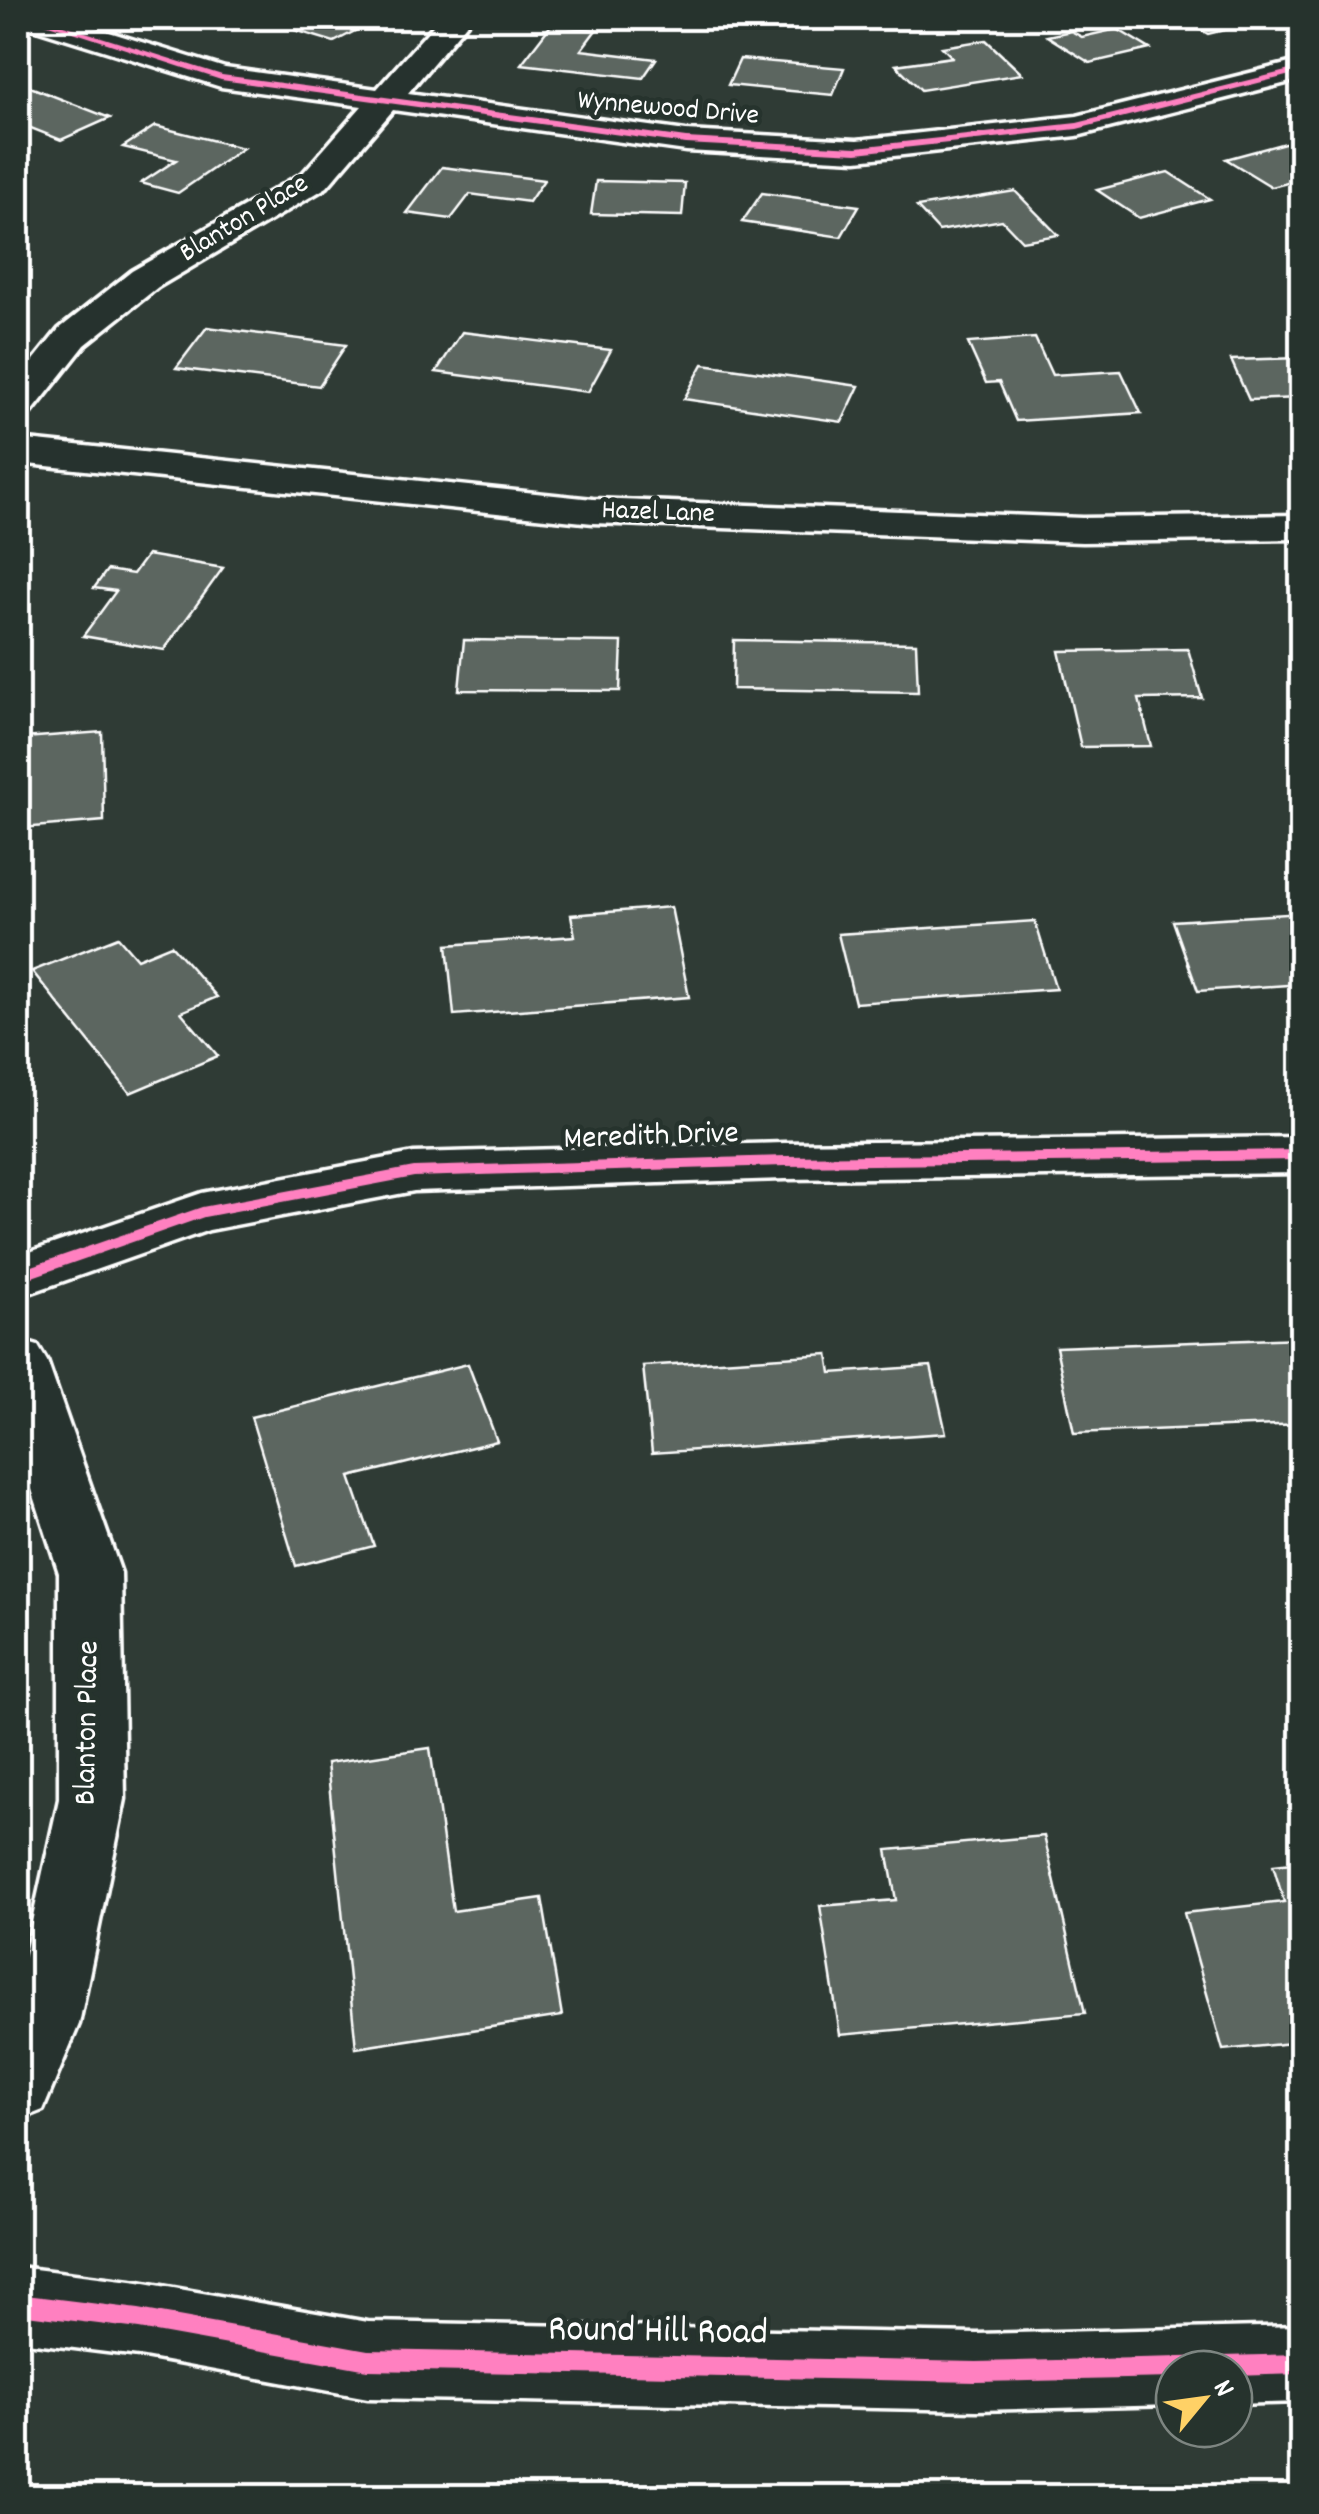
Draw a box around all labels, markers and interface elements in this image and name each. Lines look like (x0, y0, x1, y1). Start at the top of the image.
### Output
street label: Wynnewood Drive (576, 82, 760, 138)
street label: Blanton Place (173, 166, 317, 274)
street label: Hazel Lane (601, 492, 715, 536)
street label: Meredith Drive (563, 1112, 739, 1164)
street label: Blanton Place (65, 1640, 113, 1806)
street label: Round Hill Road (547, 2304, 769, 2362)
north arrow (1154, 2349, 1254, 2449)
text: N (1201, 2374, 1242, 2405)

